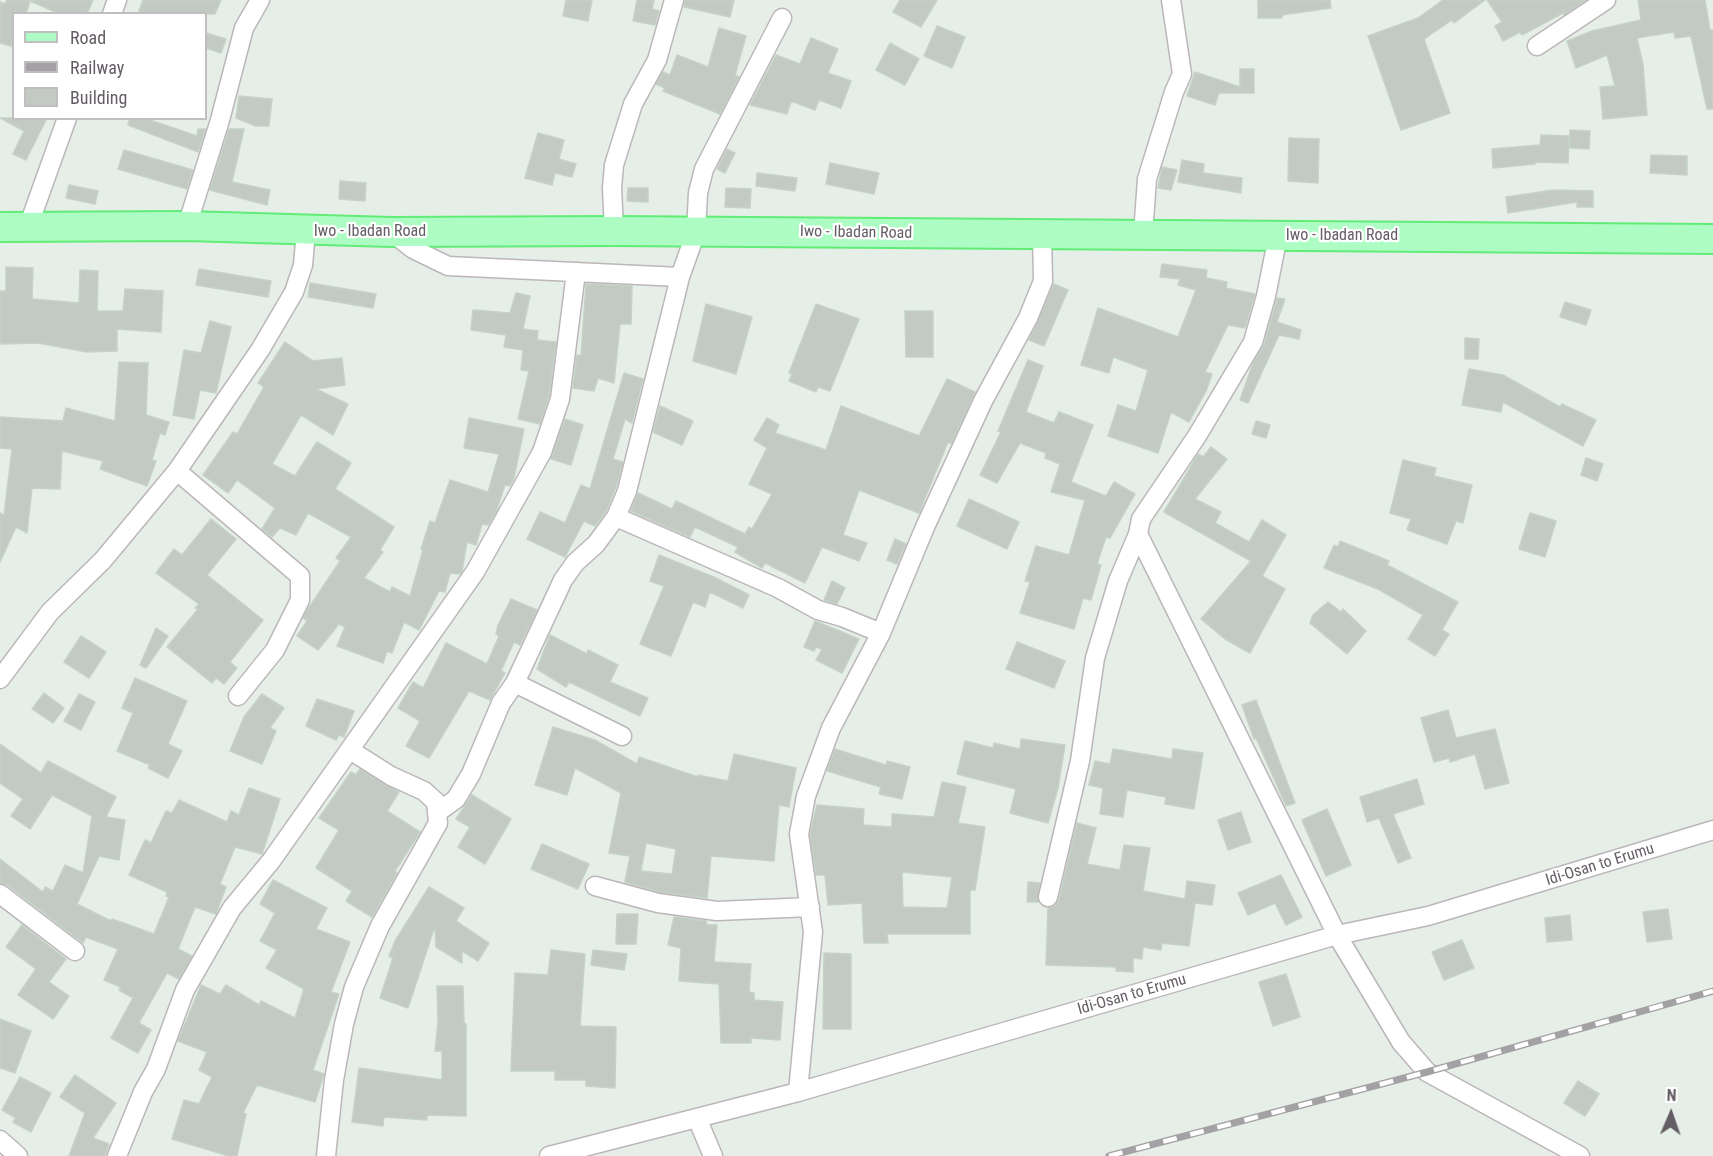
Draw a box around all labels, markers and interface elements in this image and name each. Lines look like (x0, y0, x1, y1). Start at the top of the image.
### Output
legend (12, 12, 207, 120)
text: Road (70, 27, 106, 48)
text: Railway (70, 57, 124, 78)
text: Building (70, 87, 127, 108)
street label: Iwo - Ibadan Road (314, 222, 426, 242)
street label: Iwo - Ibadan Road (800, 222, 912, 244)
street label: Iwo - Ibadan Road (1286, 226, 1398, 246)
street label: Idi-Osan to Erumu (1544, 839, 1656, 891)
street label: Idi-Osan to Erumu (1075, 970, 1189, 1020)
north arrow (1641, 1084, 1701, 1144)
text: N (1666, 1086, 1677, 1105)

